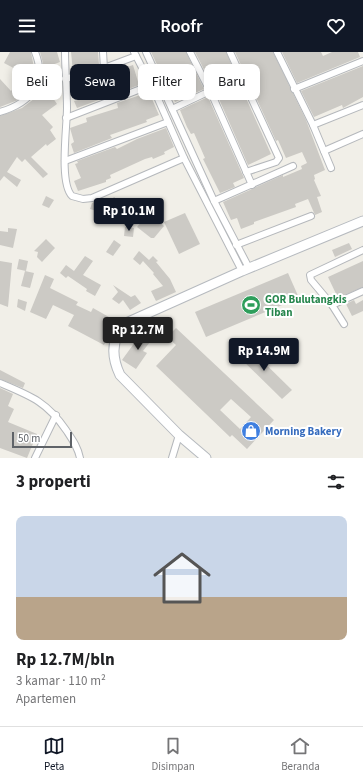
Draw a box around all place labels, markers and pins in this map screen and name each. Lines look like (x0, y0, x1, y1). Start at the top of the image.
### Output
pin: Rp 10.1M (88, 198, 170, 232)
place label: GOR Bulutangkis Tiban (265, 292, 347, 320)
sports icon: GOR Bulutangkis Tiban (240, 294, 262, 316)
pin: Rp 12.7M (97, 317, 179, 351)
pin: Rp 14.9M (223, 338, 305, 372)
shop icon: Morning Bakery (240, 420, 262, 442)
place label: Morning Bakery (265, 424, 342, 439)

